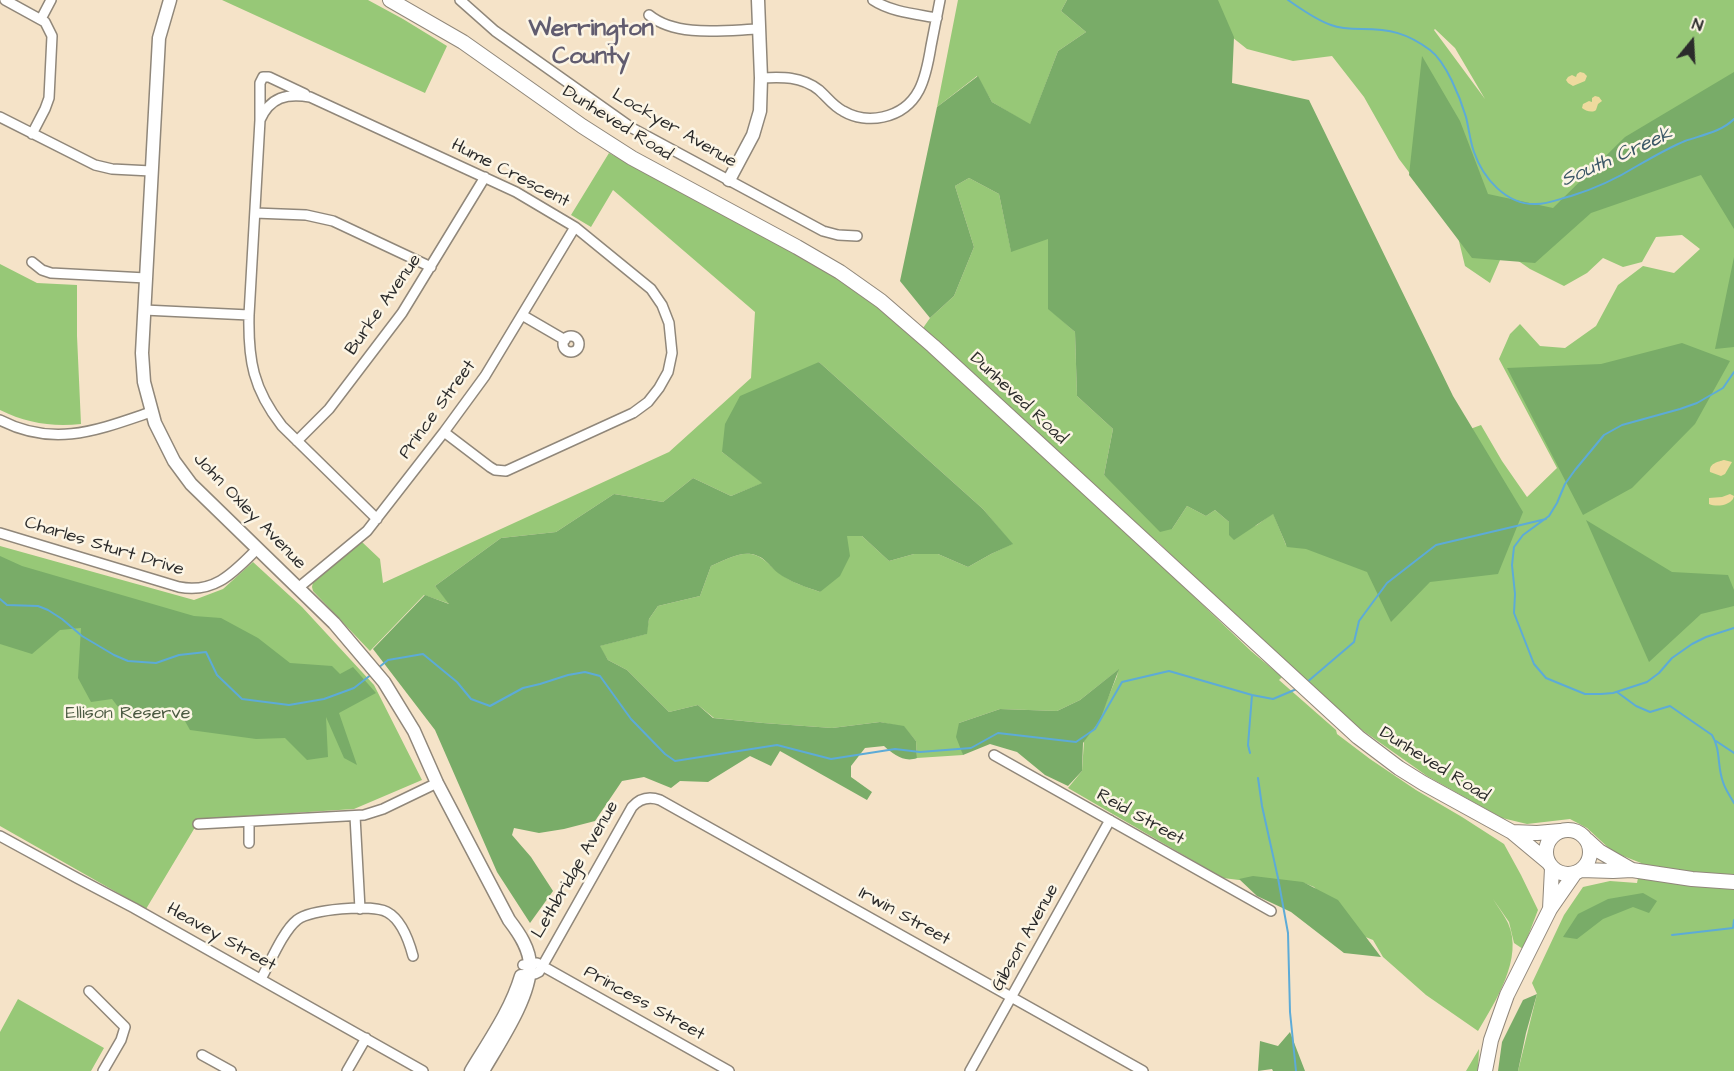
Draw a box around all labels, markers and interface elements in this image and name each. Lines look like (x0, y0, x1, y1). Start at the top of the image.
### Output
north arrow (1662, 12, 1722, 72)
text: N (1689, 13, 1706, 37)
district label: Werrington County (528, 16, 654, 72)
street label: Dunheved Road (558, 82, 676, 166)
street label: Lockyer Avenue (608, 85, 740, 173)
water label: South Creek (1558, 123, 1676, 193)
street label: Hume Crescent (447, 135, 573, 213)
street label: Burke Avenue (341, 250, 427, 360)
street label: Dunheved Road (965, 348, 1071, 450)
street label: Prince Street (395, 356, 481, 464)
street label: John Oxley Avenue (188, 449, 310, 575)
street label: Charles Sturt Drive (22, 512, 186, 582)
park label: Ellison Reserve (66, 703, 190, 725)
street label: Dunheved Road (1375, 723, 1493, 807)
street label: Reid Street (1092, 785, 1188, 851)
street label: Lethbridge Avenue (528, 797, 624, 943)
street label: Gibson Avenue (988, 881, 1064, 995)
street label: Irwin Street (854, 883, 954, 951)
street label: Heavey Street (163, 899, 279, 977)
street label: Princess Street (580, 962, 708, 1046)

